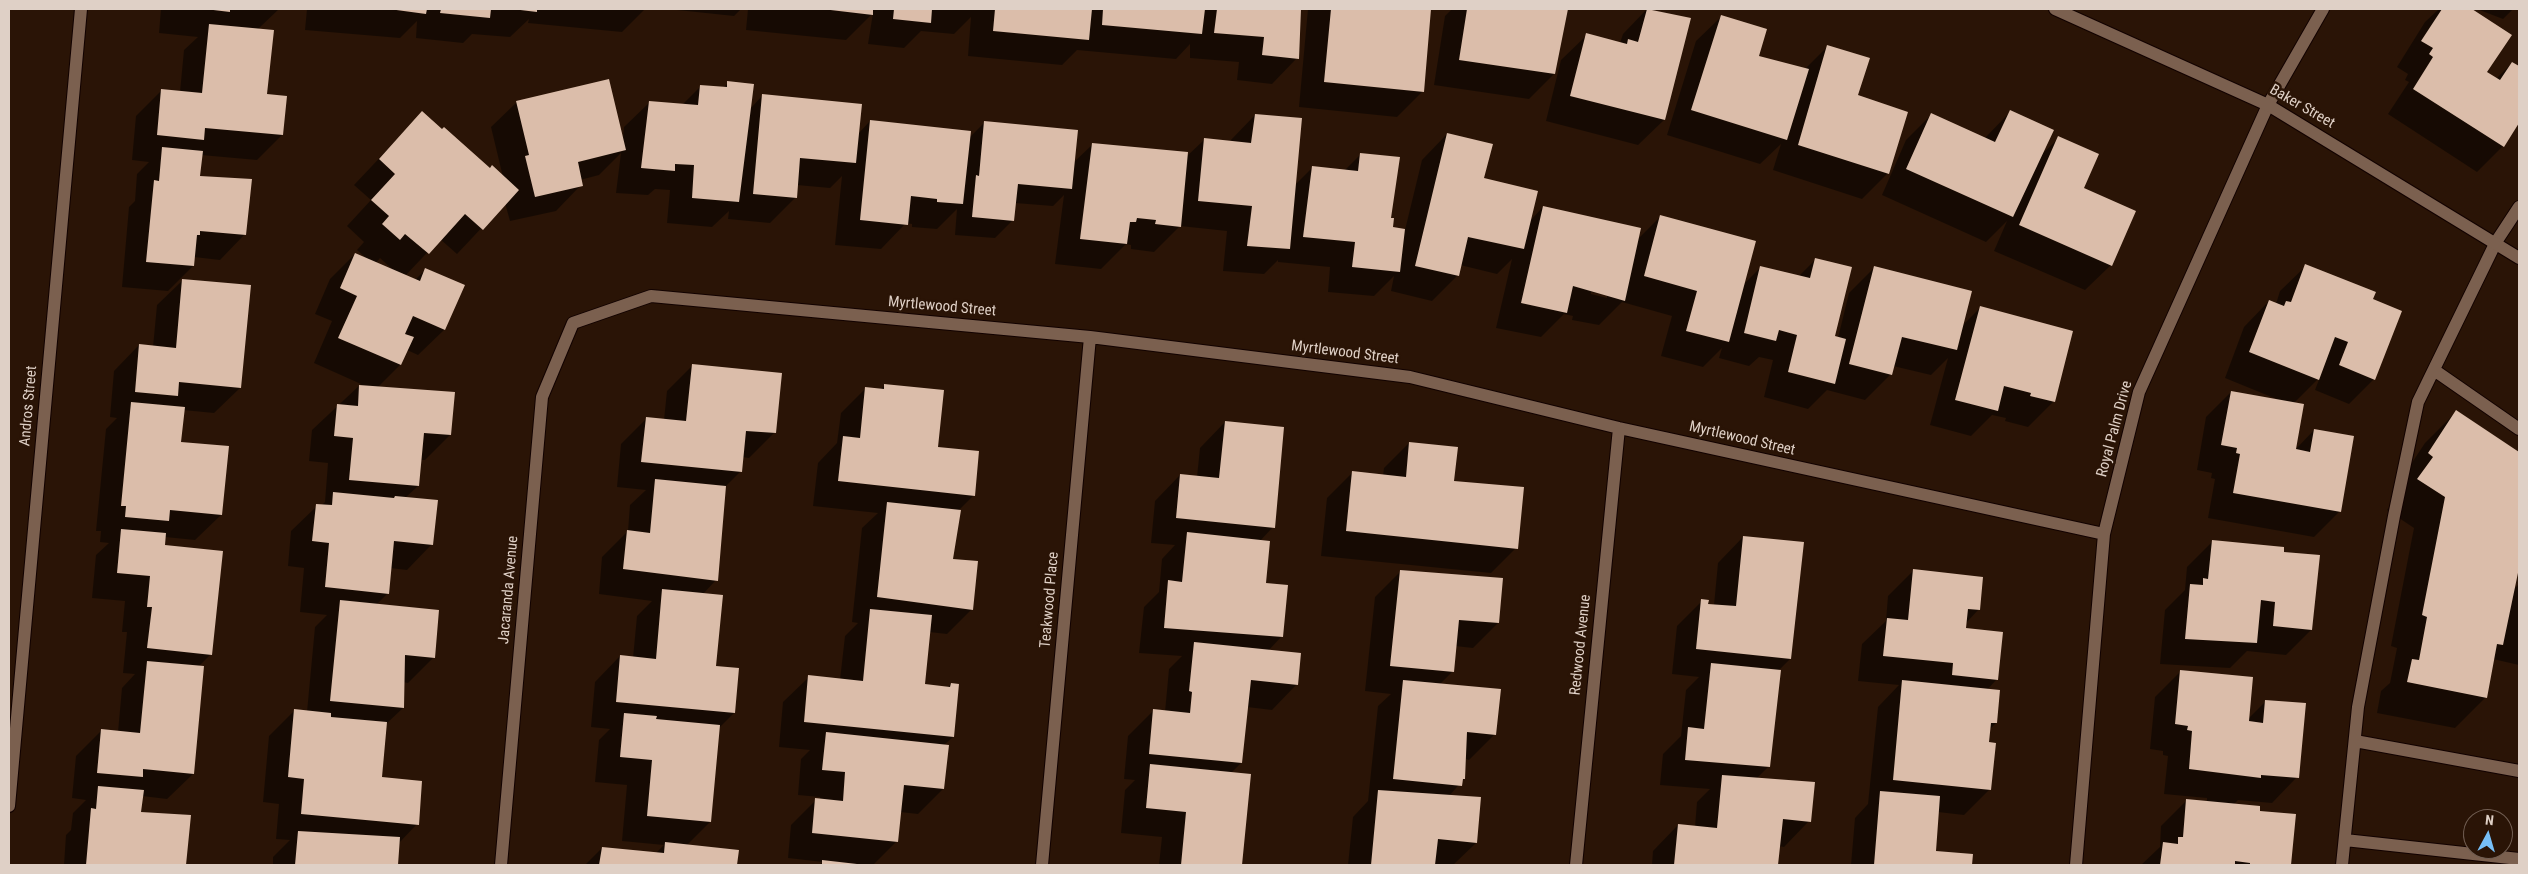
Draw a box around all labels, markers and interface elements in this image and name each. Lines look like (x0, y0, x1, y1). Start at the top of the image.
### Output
street label: Baker Street (2266, 81, 2338, 133)
street label: Myrtlewood Street (887, 293, 997, 321)
street label: Myrtlewood Street (1290, 337, 1400, 369)
street label: Andros Street (17, 365, 41, 447)
street label: Royal Palm Drive (2093, 379, 2137, 479)
street label: Myrtlewood Street (1687, 418, 1797, 460)
street label: Jacaranda Avenue (495, 535, 523, 645)
street label: Teakwood Place (1037, 551, 1063, 649)
street label: Redwood Avenue (1567, 594, 1595, 696)
north arrow (2463, 809, 2513, 859)
text: N (2484, 812, 2495, 828)

